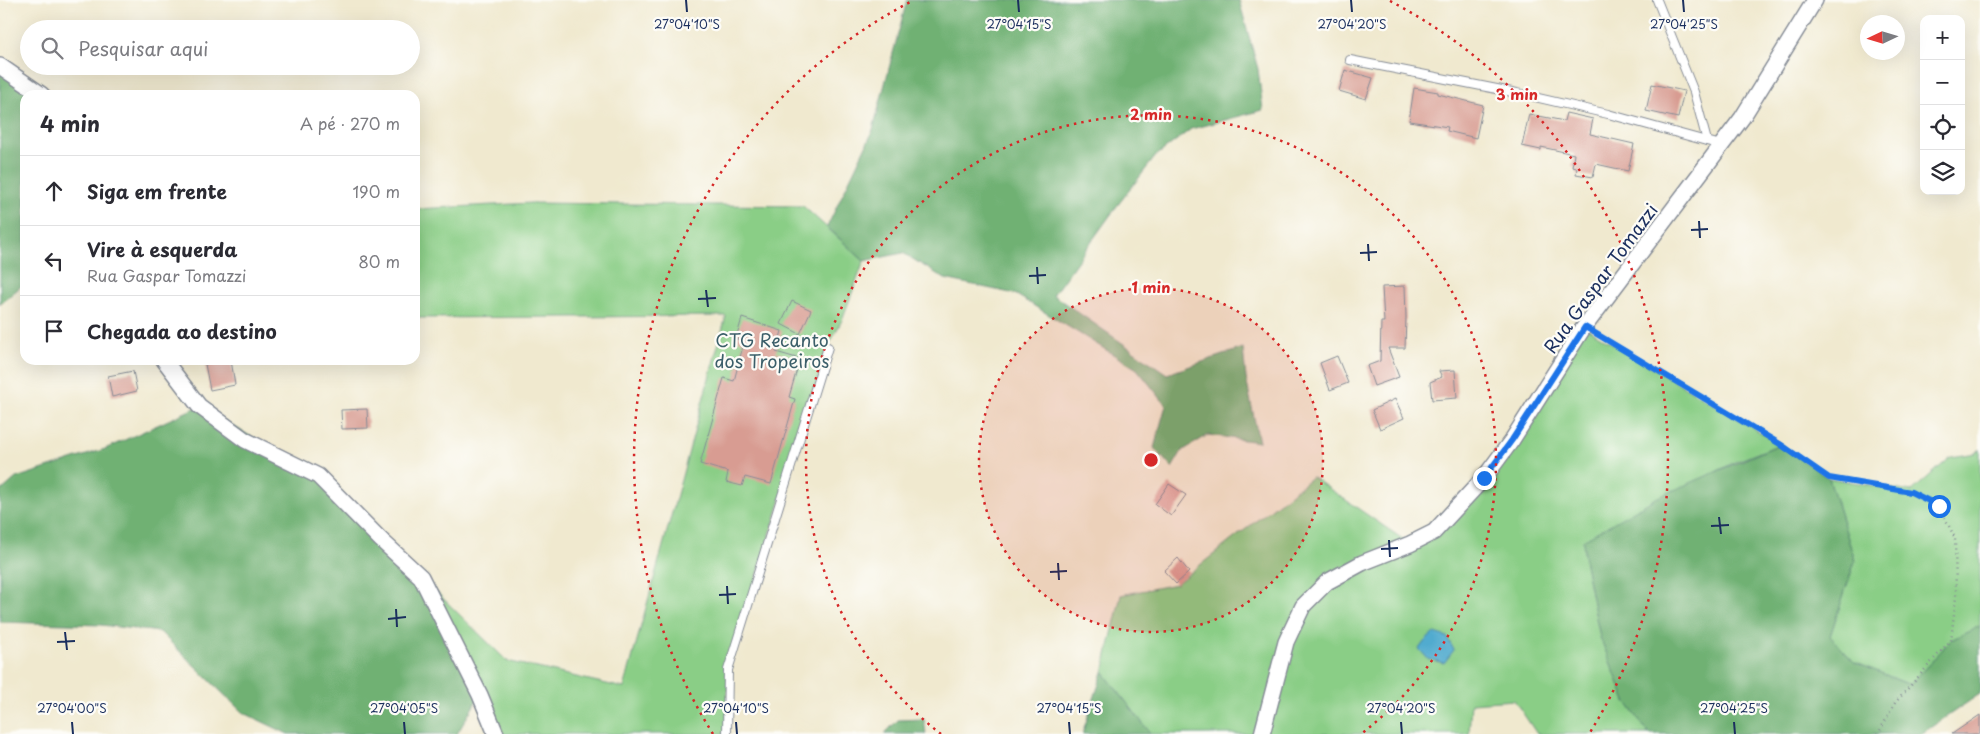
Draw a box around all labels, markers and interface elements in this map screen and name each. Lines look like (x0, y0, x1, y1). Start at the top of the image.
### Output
text: 27°04'10"S (654, 15, 720, 33)
text: 27°04'15"S (986, 15, 1052, 33)
text: 27°04'20"S (1317, 15, 1387, 33)
text: 27°04'25"S (1650, 15, 1718, 33)
north arrow (1860, 15, 1905, 60)
map controls (1920, 15, 1965, 195)
button: + (1920, 15, 1965, 60)
search box (20, 20, 420, 75)
icon: search (38, 34, 66, 62)
text: Pesquisar aqui (78, 34, 208, 62)
button: − (1920, 60, 1965, 105)
text: 3 min (1496, 82, 1538, 105)
text: 2 min (1130, 102, 1172, 125)
button: locate (1920, 105, 1965, 150)
text: 4 min (40, 107, 100, 139)
text: A pé · 270 m (300, 111, 400, 135)
button: layers (1920, 150, 1965, 195)
icon: ahead (40, 177, 68, 205)
text: Siga em frente (87, 177, 227, 205)
text: 190 m (352, 179, 400, 203)
street label: Rua Gaspar Tomazzi (1536, 198, 1664, 358)
text: Vire à esquerda (87, 235, 238, 263)
icon: left (40, 247, 68, 275)
text: 80 m (358, 249, 400, 273)
text: Rua Gaspar Tomazzi (87, 263, 246, 287)
text: 1 min (1132, 275, 1170, 298)
icon: arrive (40, 317, 68, 345)
text: Chegada ao destino (87, 317, 277, 345)
park label: CTG Recanto dos Tropeiros (714, 326, 830, 374)
centre of rings (1142, 451, 1160, 469)
route end (1473, 467, 1496, 490)
route start (1928, 495, 1951, 518)
text: 27°04'00"S (37, 699, 107, 717)
text: 27°04'05"S (370, 699, 438, 717)
text: 27°04'10"S (703, 699, 769, 717)
text: 27°04'15"S (1036, 699, 1102, 717)
text: 27°04'20"S (1366, 699, 1436, 717)
text: 27°04'25"S (1700, 699, 1768, 717)

